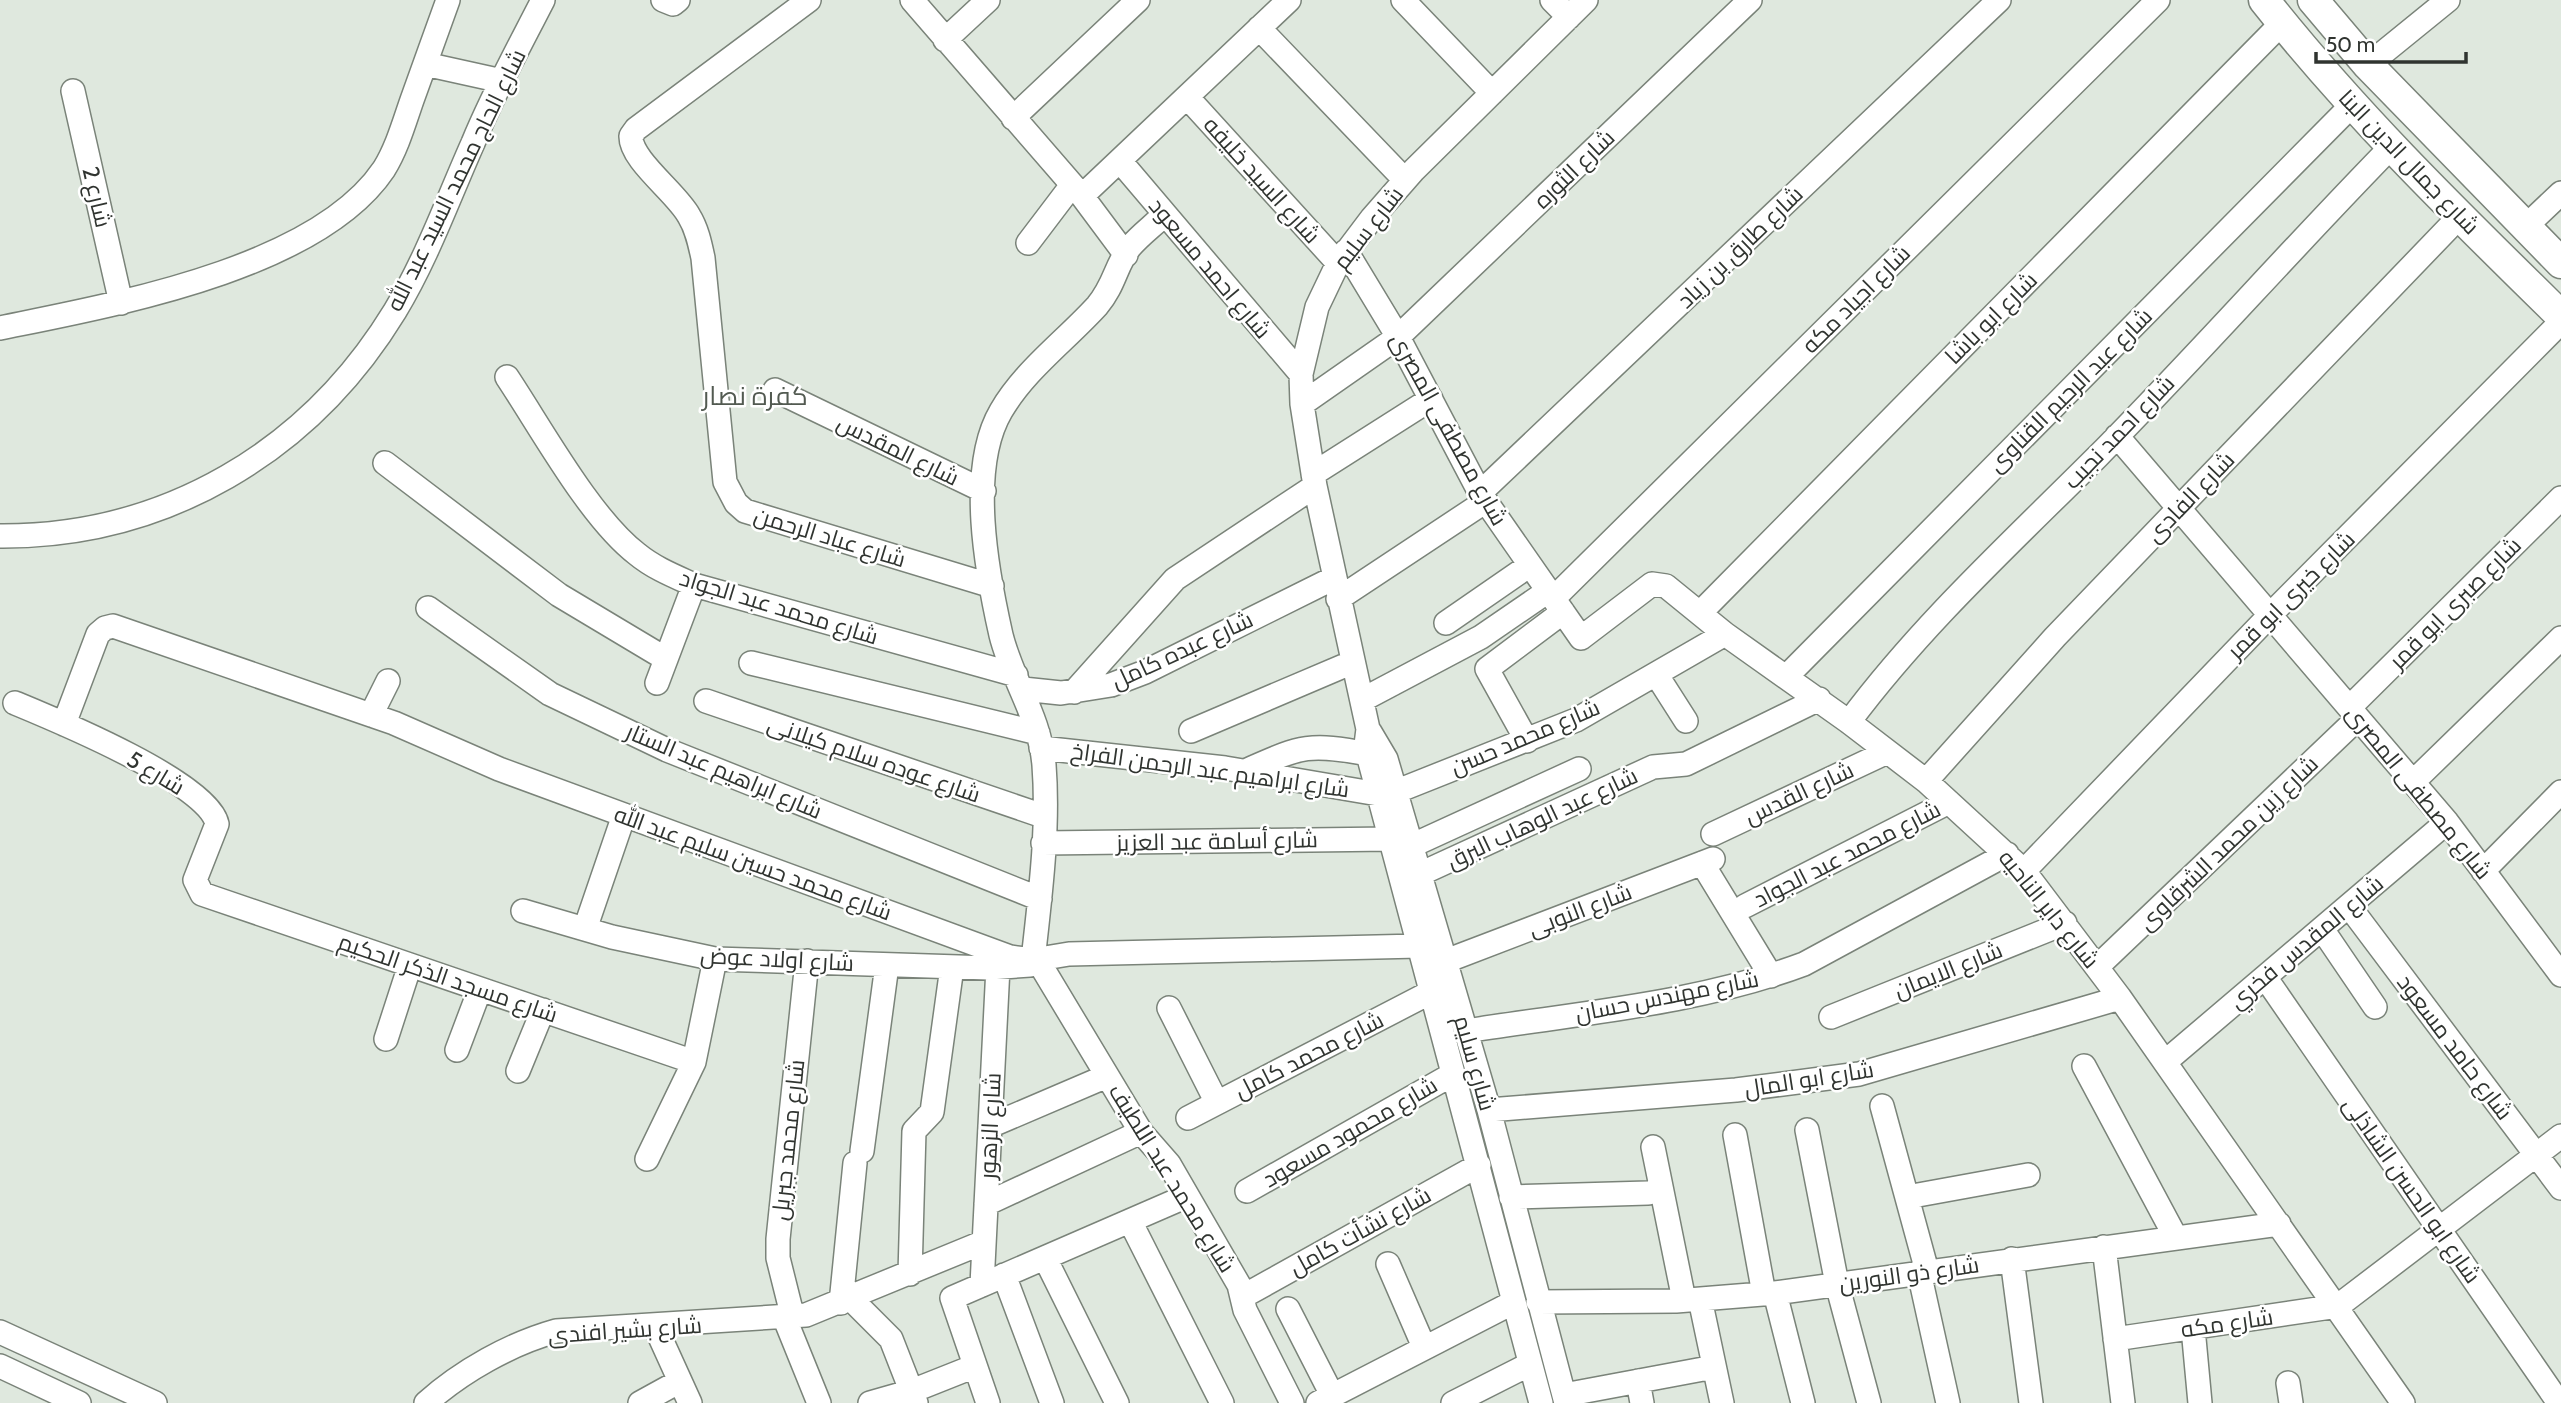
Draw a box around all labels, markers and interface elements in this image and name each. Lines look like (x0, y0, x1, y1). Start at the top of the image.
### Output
scale bar (2316, 21, 2466, 65)
text: 50 m (2326, 32, 2375, 57)
street label: شارع الحاج محمد السيد عبد الله (379, 44, 533, 316)
street label: شارع جمال الدين البنا (2331, 84, 2485, 242)
street label: شارع السيد خليفه (1196, 111, 1326, 250)
street label: شارع الثوره (1528, 124, 1622, 216)
street label: شارع 2 (74, 164, 118, 231)
street label: شارع طارق بن زياد (1671, 180, 1810, 315)
street label: شارع سليم (1327, 181, 1411, 276)
street label: شارع احمد مسعود (1141, 192, 1277, 345)
street label: شارع اجياد مكه (1796, 239, 1917, 360)
street label: شارع ابو باشا (1939, 266, 2044, 371)
street label: شارع عبد الرحيم القناوى (1982, 302, 2159, 479)
street label: شارع مصطفى المصرى (1383, 328, 1514, 531)
street label: شارع احمد نجيب (2058, 369, 2182, 496)
district label: كفرة نصار (700, 380, 808, 412)
street label: شارع المقدس (831, 408, 964, 493)
street label: شارع الفادى (2140, 446, 2242, 550)
street label: شارع عباد الرحمن (750, 501, 909, 575)
street label: شارع خيرى ابو قمر (2220, 525, 2362, 668)
street label: شارع صبرى ابو قمر (2382, 531, 2528, 678)
street label: شارع محمد عبد الجواد (676, 563, 882, 652)
street label: شارع عبده كامل (1107, 605, 1258, 697)
street label: شارع محمد حسن (1446, 693, 1605, 783)
street label: شارع مصطفى المصرى (2339, 699, 2498, 886)
street label: شارع عوده سلام كيلانى (763, 709, 984, 810)
street label: شارع ابراهيم عبد الستار (619, 716, 826, 827)
street label: شارع ابراهيم عبد الرحمن الفراخ (1069, 737, 1351, 805)
street label: شارع 5 (121, 745, 190, 803)
street label: شارع زين محمد الشرقاوى (2132, 750, 2325, 938)
street label: شارع القدس (1740, 756, 1859, 832)
street label: شارع عبد الوهاب البرق (1442, 761, 1643, 876)
street label: شارع محمد عبد الجواد (1749, 795, 1946, 915)
street label: شارع محمد حسين سليم عبد الله (610, 799, 896, 928)
street label: شارع أسامة عبد العزيز (1114, 824, 1318, 859)
street label: شارع داير الناحيه (1991, 844, 2105, 975)
street label: شارع المقدس فخري (2223, 869, 2392, 1018)
street label: شارع النوبى (1524, 877, 1637, 944)
street label: شارع مسجد الذكر الحكيم (334, 927, 561, 1031)
street label: شارع الايمان (1890, 936, 2007, 1006)
street label: شارع اولاد عوض (699, 941, 855, 979)
street label: شارع مهندس حسان (1573, 964, 1762, 1029)
street label: شارع حامد مسعود (2390, 969, 2519, 1127)
street label: شارع محمد كامل (1230, 1005, 1389, 1106)
street label: شارع سليم (1446, 1012, 1502, 1114)
street label: شارع ابو المال (1742, 1055, 1876, 1105)
street label: شارع محمد جبريل (766, 1058, 812, 1222)
street label: شارع محمود مسعود (1258, 1071, 1443, 1195)
street label: شارع الزهور (973, 1072, 1009, 1182)
street label: شارع محمد عبد اللطيف (1101, 1079, 1241, 1279)
street label: شارع ابو الحسن الشاذلى (2335, 1091, 2487, 1290)
street label: شارع نشأت كامل (1284, 1180, 1437, 1283)
street label: شارع ذو النورين (1837, 1250, 1981, 1300)
street label: شارع مكه (2179, 1303, 2275, 1345)
street label: شارع بشير افندى (547, 1311, 703, 1351)

